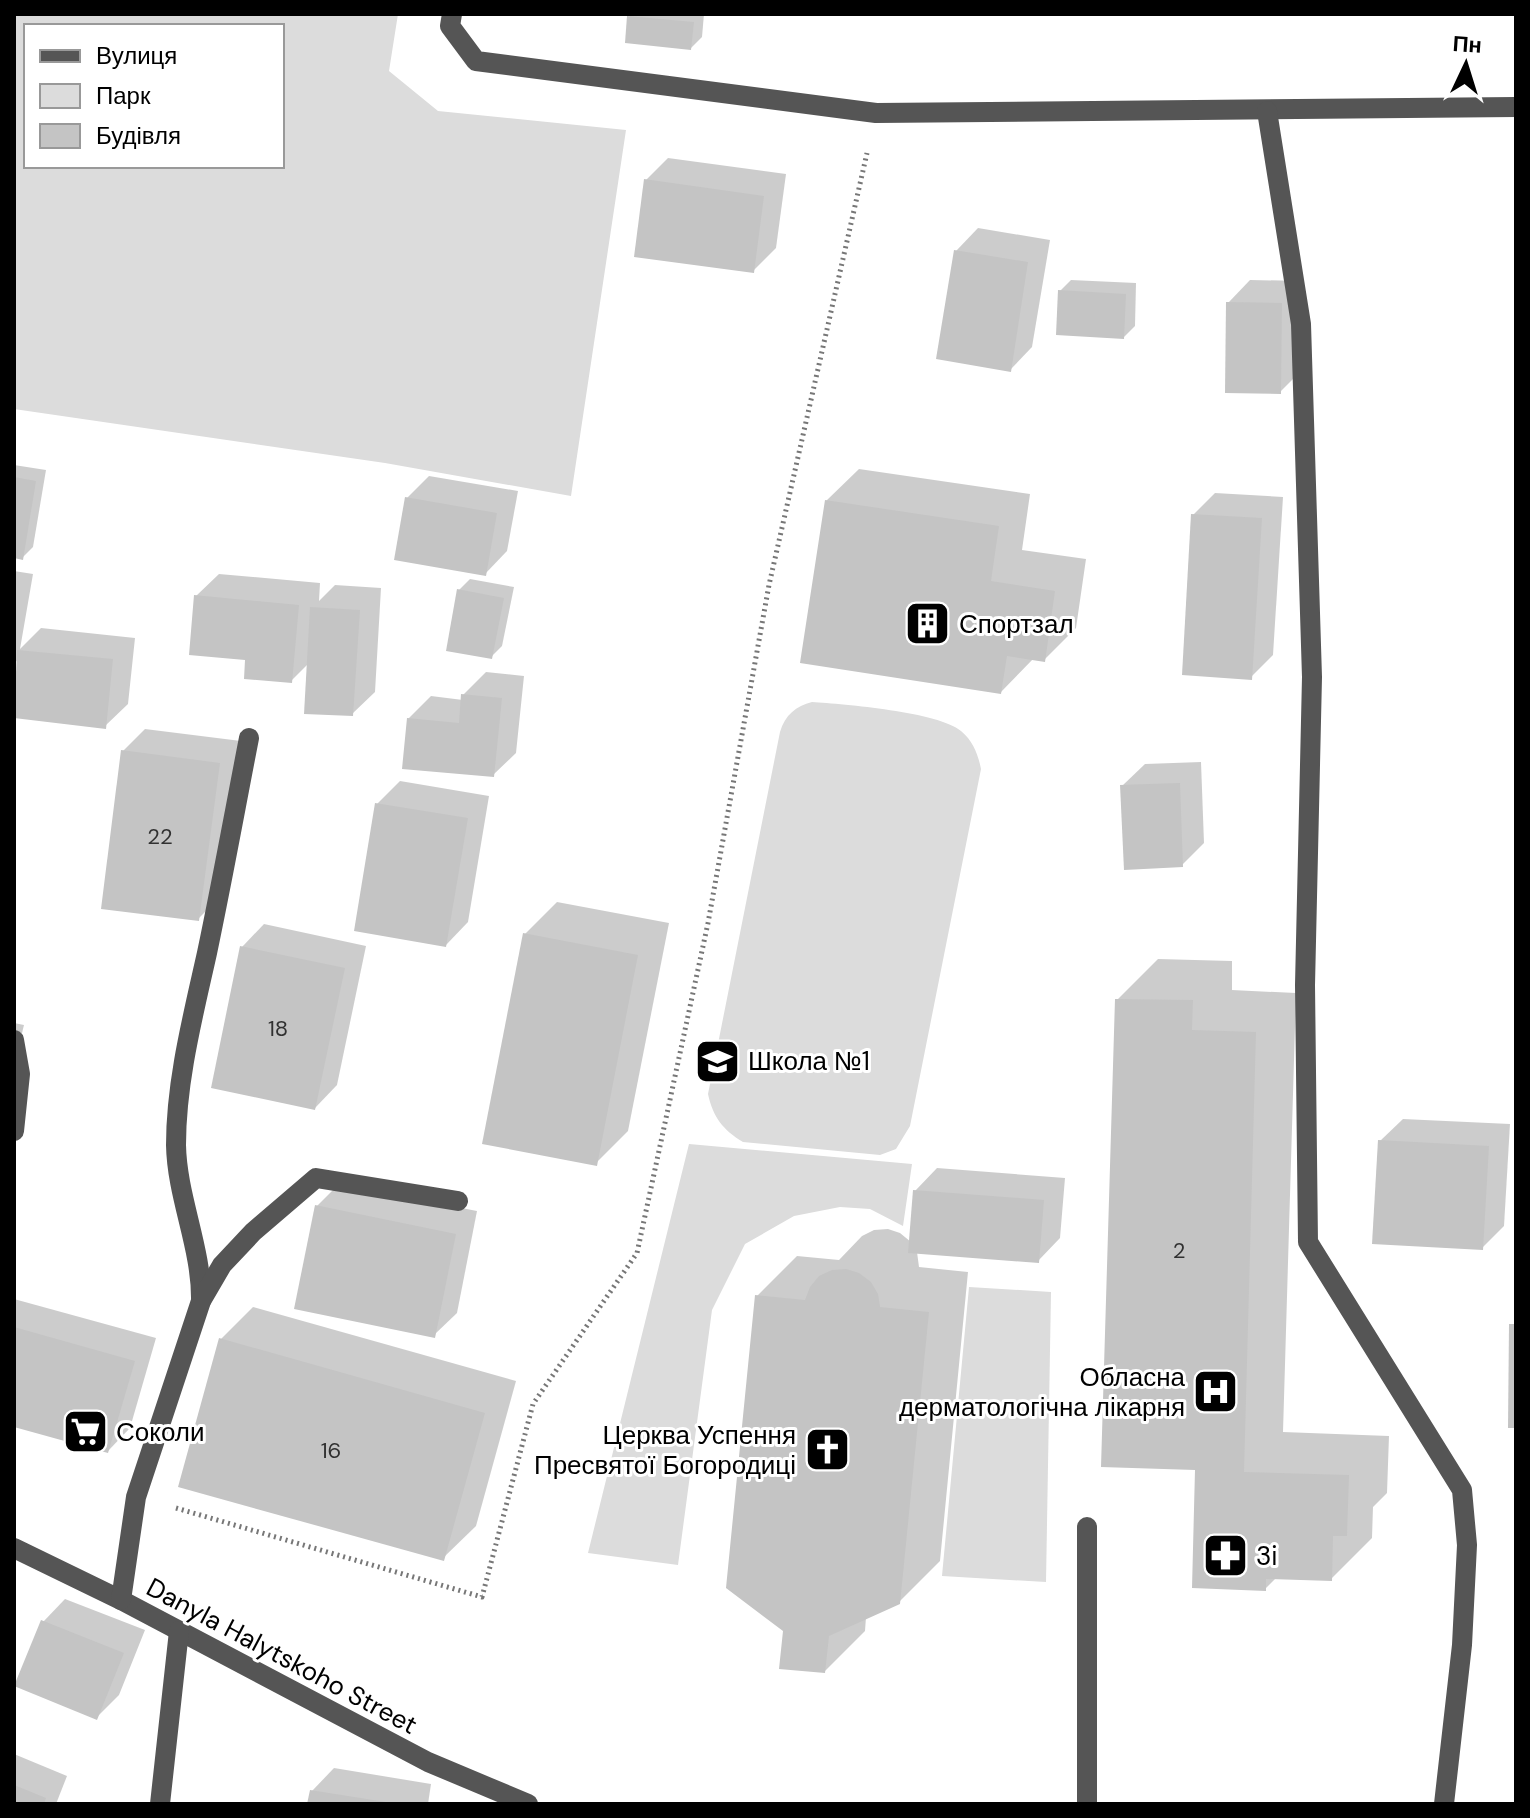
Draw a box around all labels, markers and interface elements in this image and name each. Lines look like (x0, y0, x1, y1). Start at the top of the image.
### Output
legend (24, 24, 284, 168)
north arrow (1426, 24, 1506, 104)
text: Пн (1452, 29, 1483, 60)
text: Вулиця (96, 40, 177, 71)
text: Парк (96, 80, 151, 111)
text: Будівля (96, 120, 181, 151)
building icon: Спортзал (904, 600, 952, 648)
place label: Спортзал (959, 607, 1074, 641)
house number: 22 (147, 822, 173, 851)
house number: 18 (268, 1014, 288, 1043)
school or university icon: Школа №1 (693, 1037, 741, 1085)
place label: Школа №1 (748, 1044, 870, 1078)
house number: 2 (1173, 1236, 1185, 1265)
place label: Обласна дерматологічна лікарня (899, 1360, 1186, 1424)
hospital icon: Обласна дерматологічна лікарня (1192, 1368, 1240, 1416)
supermarket icon: Соколи (61, 1408, 109, 1456)
place label: Соколи (116, 1415, 205, 1449)
place label: Церква Успення Пресвятої Богородиці (534, 1418, 796, 1482)
church icon: Церква Успення Пресвятої Богородиці (803, 1426, 851, 1474)
house number: 16 (321, 1436, 341, 1465)
pharmacy icon: 3i (1201, 1532, 1249, 1580)
place label: 3i (1256, 1539, 1278, 1573)
street label: Danyla Halytskoho Street (141, 1570, 423, 1742)

